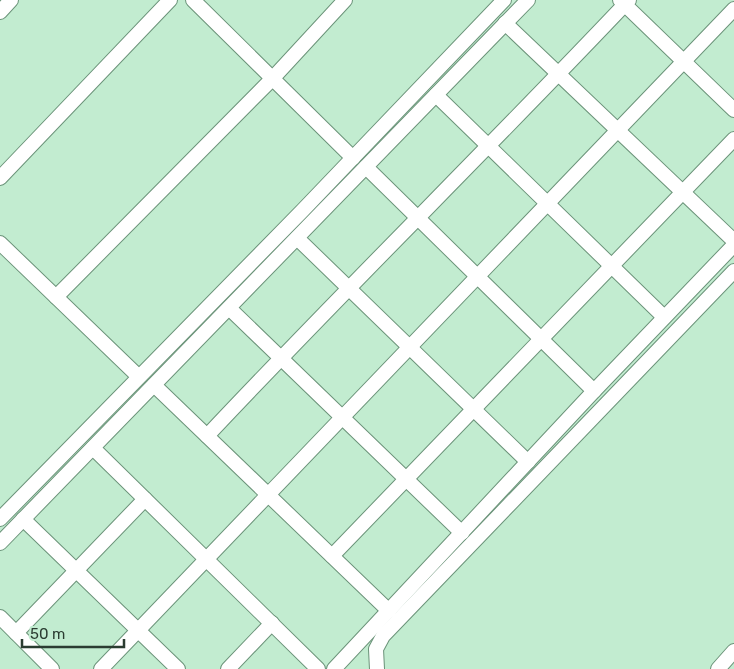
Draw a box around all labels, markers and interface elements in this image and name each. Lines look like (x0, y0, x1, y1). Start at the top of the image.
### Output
scale bar (22, 616, 125, 648)
text: 50 m (30, 625, 65, 643)

